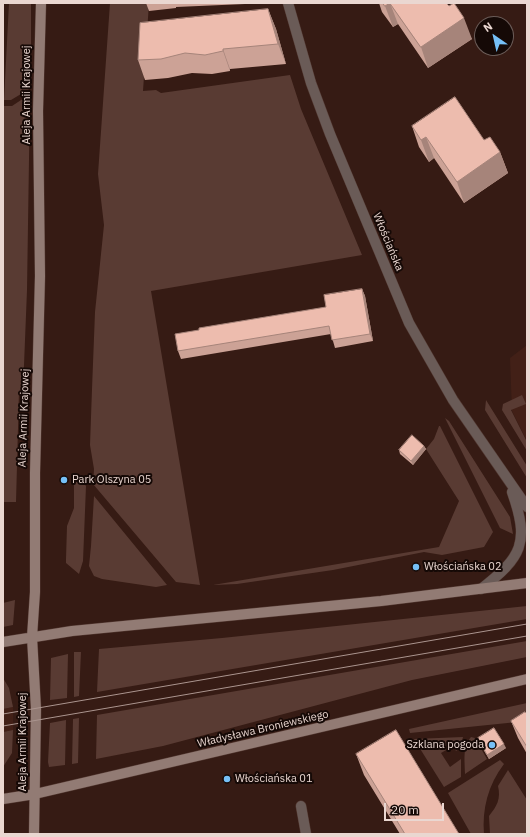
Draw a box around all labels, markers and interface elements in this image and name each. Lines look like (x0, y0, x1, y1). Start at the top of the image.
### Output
north arrow (474, 16, 514, 56)
text: N (481, 19, 495, 35)
street label: Aleja Armii Krajowej (20, 46, 34, 144)
street label: Włościańska (370, 211, 406, 273)
street label: Aleja Armii Krajowej (16, 368, 32, 468)
place label: Park Olszyna 05 (72, 473, 151, 487)
marker: Park Olszyna 05 (59, 475, 69, 485)
place label: Włościańska 02 (424, 560, 502, 574)
marker: Włościańska 02 (411, 562, 421, 572)
street label: Aleja Armii Krajowej (16, 693, 30, 791)
street label: Władysława Broniewskiego (196, 707, 330, 751)
place label: Szklana pogoda (406, 738, 484, 752)
marker: Szklana pogoda (487, 740, 497, 750)
place label: Włościańska 01 (235, 772, 313, 786)
marker: Włościańska 01 (222, 774, 232, 784)
scale bar (386, 795, 446, 821)
text: 20 m (391, 802, 419, 817)

